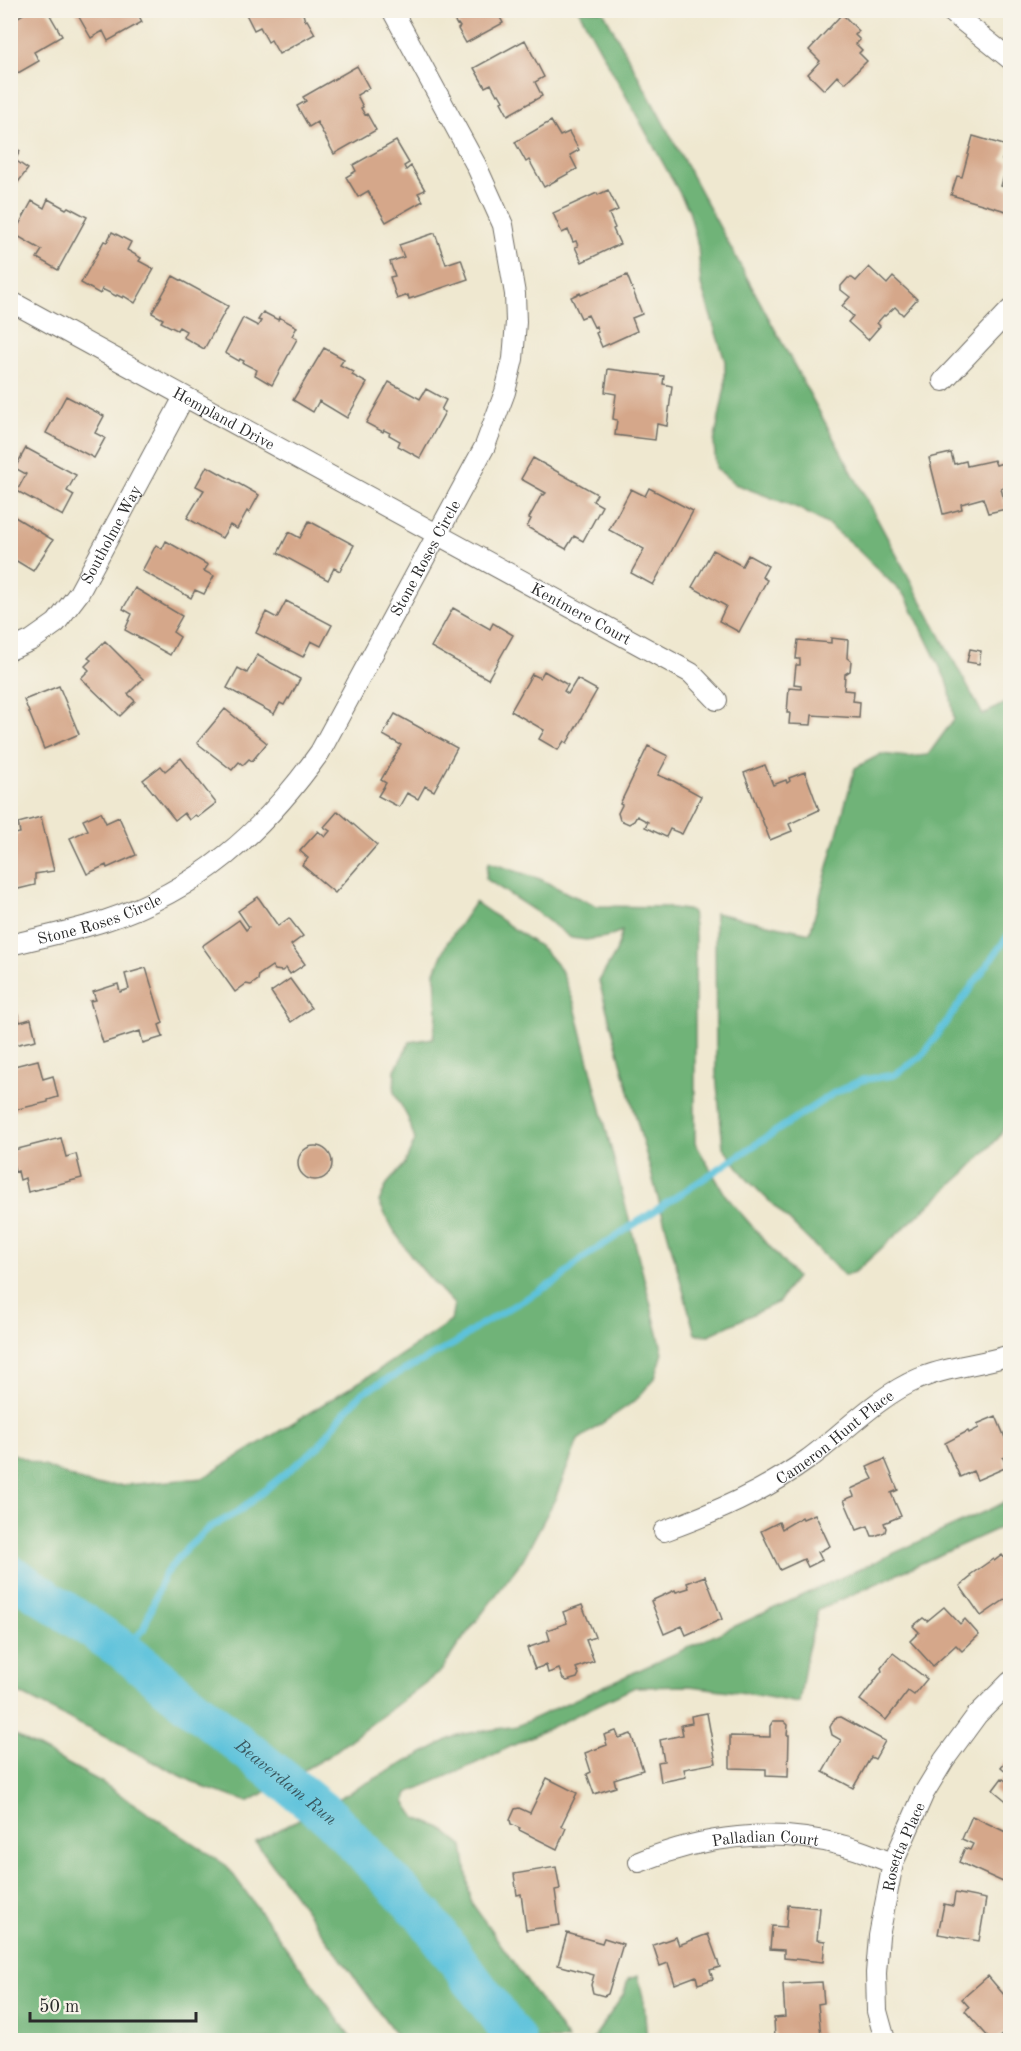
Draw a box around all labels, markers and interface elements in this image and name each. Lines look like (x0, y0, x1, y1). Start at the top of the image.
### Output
street label: Hempland Drive (170, 386, 277, 454)
street label: Southolme Way (79, 483, 145, 587)
street label: Stone Roses Circle (389, 498, 464, 620)
street label: Kentmere Court (528, 581, 634, 649)
street label: Stone Roses Circle (36, 892, 165, 948)
street label: Cameron Hunt Place (774, 1388, 897, 1488)
water label: Beaverdam Run (230, 1736, 340, 1829)
street label: Rosetta Place (882, 1800, 929, 1893)
street label: Palladian Court (711, 1830, 821, 1850)
scale bar (30, 1985, 196, 2023)
text: 50 m (39, 1998, 79, 2016)

